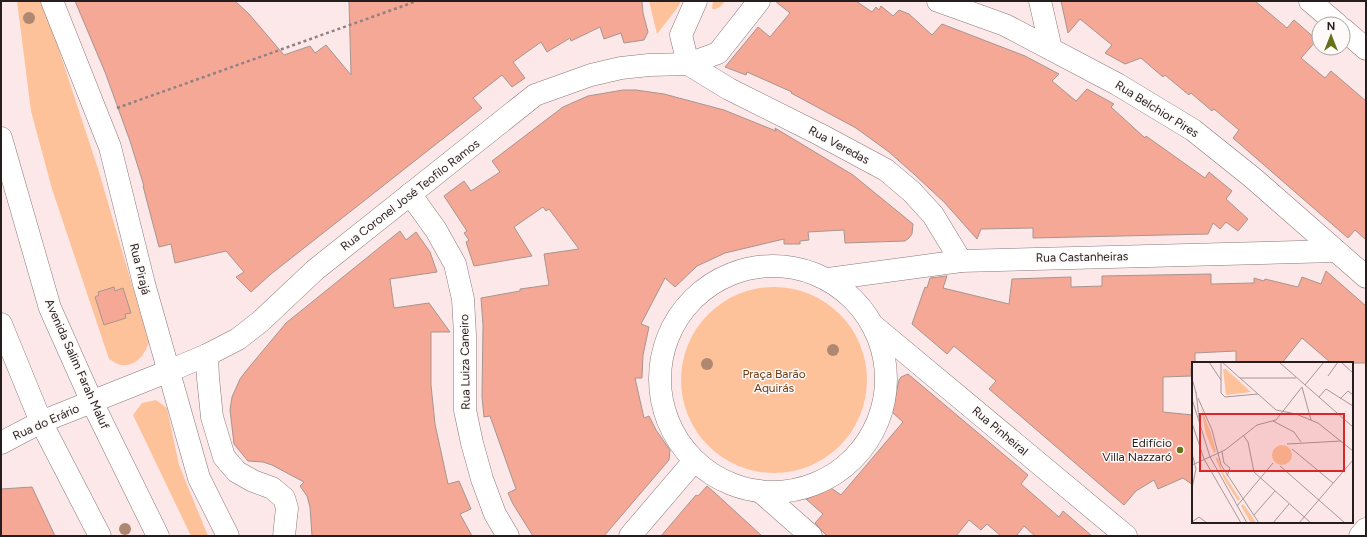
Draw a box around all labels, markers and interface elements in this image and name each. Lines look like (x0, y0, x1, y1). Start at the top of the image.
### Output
north arrow (1311, 16, 1351, 56)
text: N (1327, 20, 1335, 33)
street label: Rua Belchior Pires (1113, 78, 1202, 141)
street label: Rua Veredas (806, 123, 872, 167)
street label: Rua Coronel José Teofilo Ramos (338, 136, 483, 254)
street label: Rua Pirajá (127, 242, 153, 296)
street label: Rua Castanheiras (1035, 249, 1129, 265)
street label: Avenida Salim Farah Maluf (42, 297, 112, 432)
street label: Rua Luiza Caneiro (457, 314, 473, 410)
inset map (1192, 362, 1353, 523)
park label: Praça Barão Aquirás (742, 367, 806, 395)
street label: Rua do Erário (11, 401, 81, 443)
street label: Rua Pinheiral (969, 404, 1031, 458)
place label: Edifício Villa Nazzaró (1102, 436, 1172, 464)
marker: Edifício Villa Nazzaró (1175, 445, 1185, 455)

